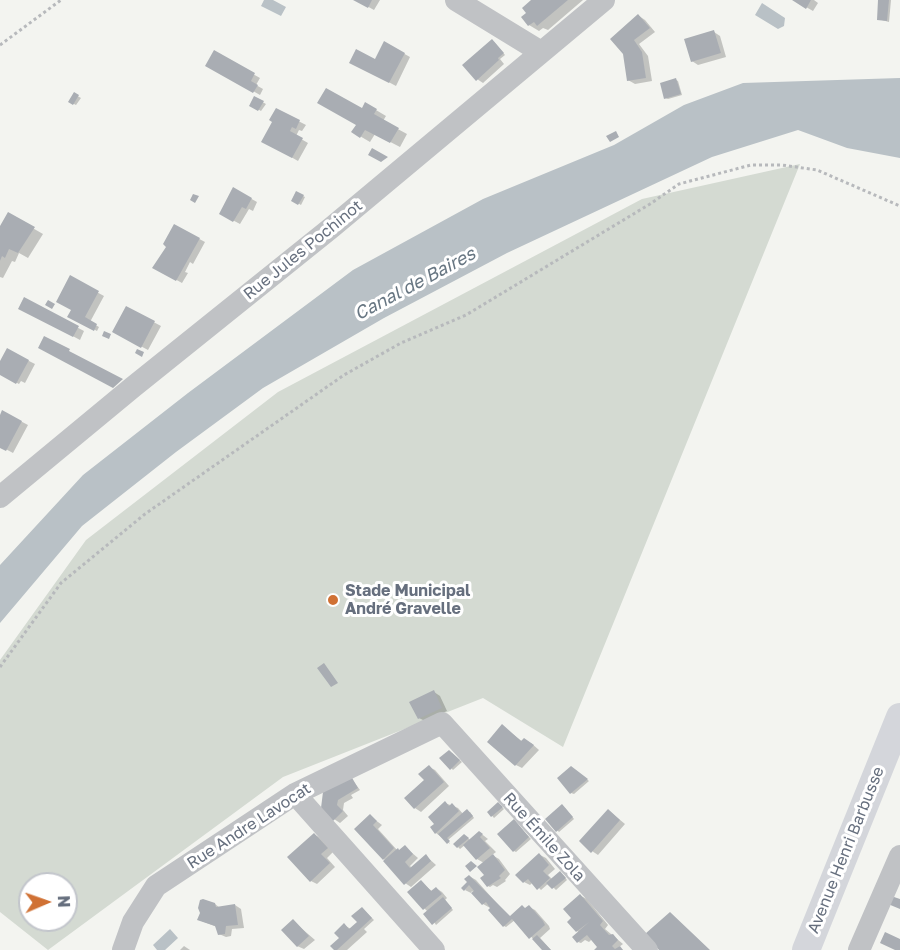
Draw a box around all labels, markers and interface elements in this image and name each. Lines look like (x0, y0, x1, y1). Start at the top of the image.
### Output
street label: Rue Jules Pochinot (240, 196, 366, 304)
water label: Canal de Baires (351, 243, 479, 325)
place label: Stade Municipal André Gravelle (345, 581, 470, 619)
marker: Stade Municipal André Gravelle (326, 593, 340, 607)
street label: Avenue Henri Barbusse (804, 764, 888, 936)
street label: Rue Andre Lavocat (184, 779, 314, 873)
street label: Rue Émile Zola (499, 789, 589, 885)
north arrow (18, 872, 78, 932)
text: N (54, 895, 74, 908)

